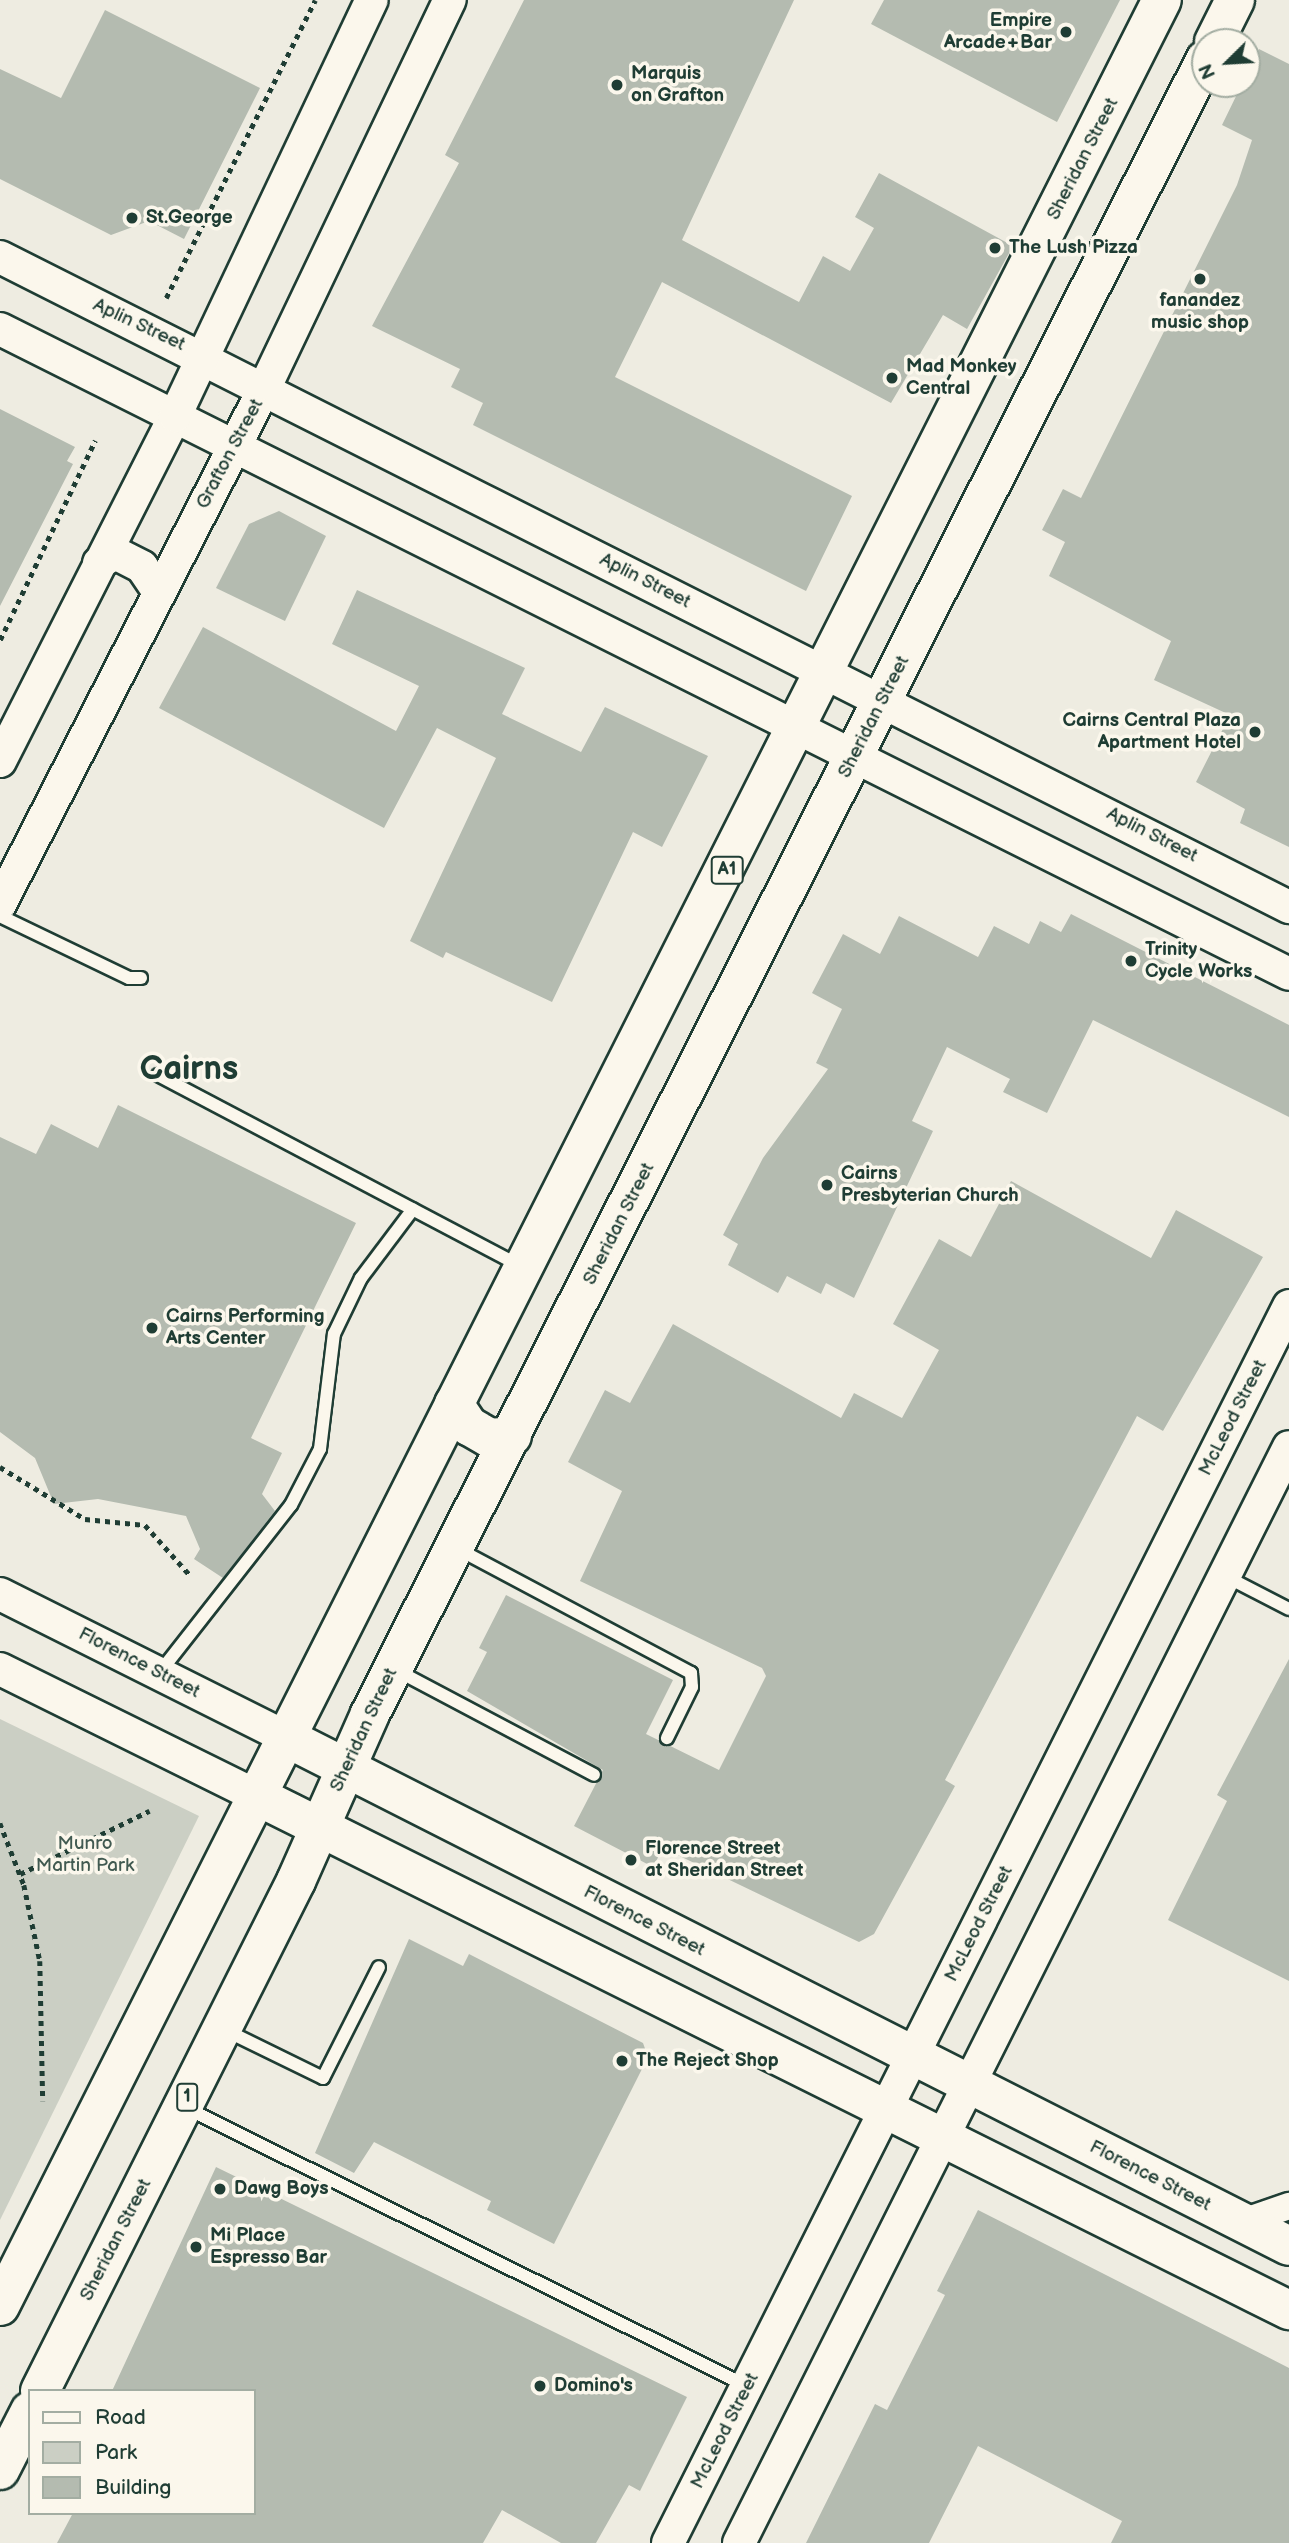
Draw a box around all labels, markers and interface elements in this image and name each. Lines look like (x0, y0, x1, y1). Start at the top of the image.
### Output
place label: Empire Arcade+Bar (944, 10, 1052, 54)
marker: Empire Arcade+Bar (1058, 24, 1074, 40)
north arrow (1191, 28, 1261, 98)
text: N (1195, 60, 1222, 82)
place label: Marquis on Grafton (631, 63, 724, 107)
marker: Marquis on Grafton (609, 77, 625, 93)
street label: Sheridan Street (1042, 94, 1124, 224)
place label: St.George (146, 207, 233, 229)
marker: St.George (124, 210, 140, 226)
place label: The Lush Pizza (1009, 237, 1138, 259)
marker: The Lush Pizza (987, 240, 1003, 256)
marker: fanandez music shop (1192, 271, 1208, 287)
place label: fanandez music shop (1151, 290, 1249, 334)
street label: Aplin Street (89, 294, 189, 356)
place label: Mad Monkey Central (906, 356, 1017, 400)
marker: Mad Monkey Central (884, 370, 900, 386)
street label: Grafton Street (191, 395, 269, 513)
street label: Aplin Street (596, 548, 694, 614)
street label: Sheridan Street (833, 652, 915, 782)
place label: Cairns Central Plaza Apartment Hotel (1063, 710, 1241, 754)
marker: Cairns Central Plaza Apartment Hotel (1247, 724, 1263, 740)
street label: Aplin Street (1103, 802, 1201, 868)
road number: A1 (710, 856, 744, 884)
place label: Trinity Cycle Works (1145, 939, 1252, 983)
marker: Trinity Cycle Works (1123, 953, 1139, 969)
district label: Cairns (140, 1050, 238, 1090)
street label: Sheridan Street (578, 1159, 660, 1289)
place label: Cairns Presbyterian Church (841, 1163, 1019, 1207)
marker: Cairns Presbyterian Church (819, 1177, 835, 1193)
place label: Cairns Performing Arts Center (166, 1306, 324, 1350)
marker: Cairns Performing Arts Center (144, 1320, 160, 1336)
street label: McLeod Street (1194, 1356, 1272, 1480)
street label: Florence Street (74, 1623, 204, 1703)
street label: Sheridan Street (325, 1664, 403, 1796)
park label: Munro Martin Park (36, 1833, 134, 1877)
place label: Florence Street at Sheridan Street (645, 1838, 803, 1882)
marker: Florence Street at Sheridan Street (623, 1852, 639, 1868)
street label: McLeod Street (940, 1862, 1018, 1986)
street label: Florence Street (579, 1881, 709, 1961)
place label: The Reject Shop (636, 2050, 779, 2072)
marker: The Reject Shop (614, 2053, 630, 2069)
road number: 1 (175, 2082, 199, 2112)
street label: Florence Street (1085, 2136, 1215, 2216)
street label: Sheridan Street (75, 2175, 157, 2305)
place label: Dawg Boys (234, 2178, 329, 2200)
marker: Dawg Boys (212, 2181, 228, 2197)
place label: Mi Place Espresso Bar (210, 2225, 327, 2269)
marker: Mi Place Espresso Bar (188, 2239, 204, 2255)
street label: McLeod Street (686, 2369, 764, 2493)
place label: Domino's (554, 2375, 633, 2397)
marker: Domino's (532, 2378, 548, 2394)
legend (28, 2389, 256, 2515)
text: Road (95, 2405, 146, 2430)
text: Park (95, 2440, 137, 2465)
text: Building (95, 2475, 171, 2500)

